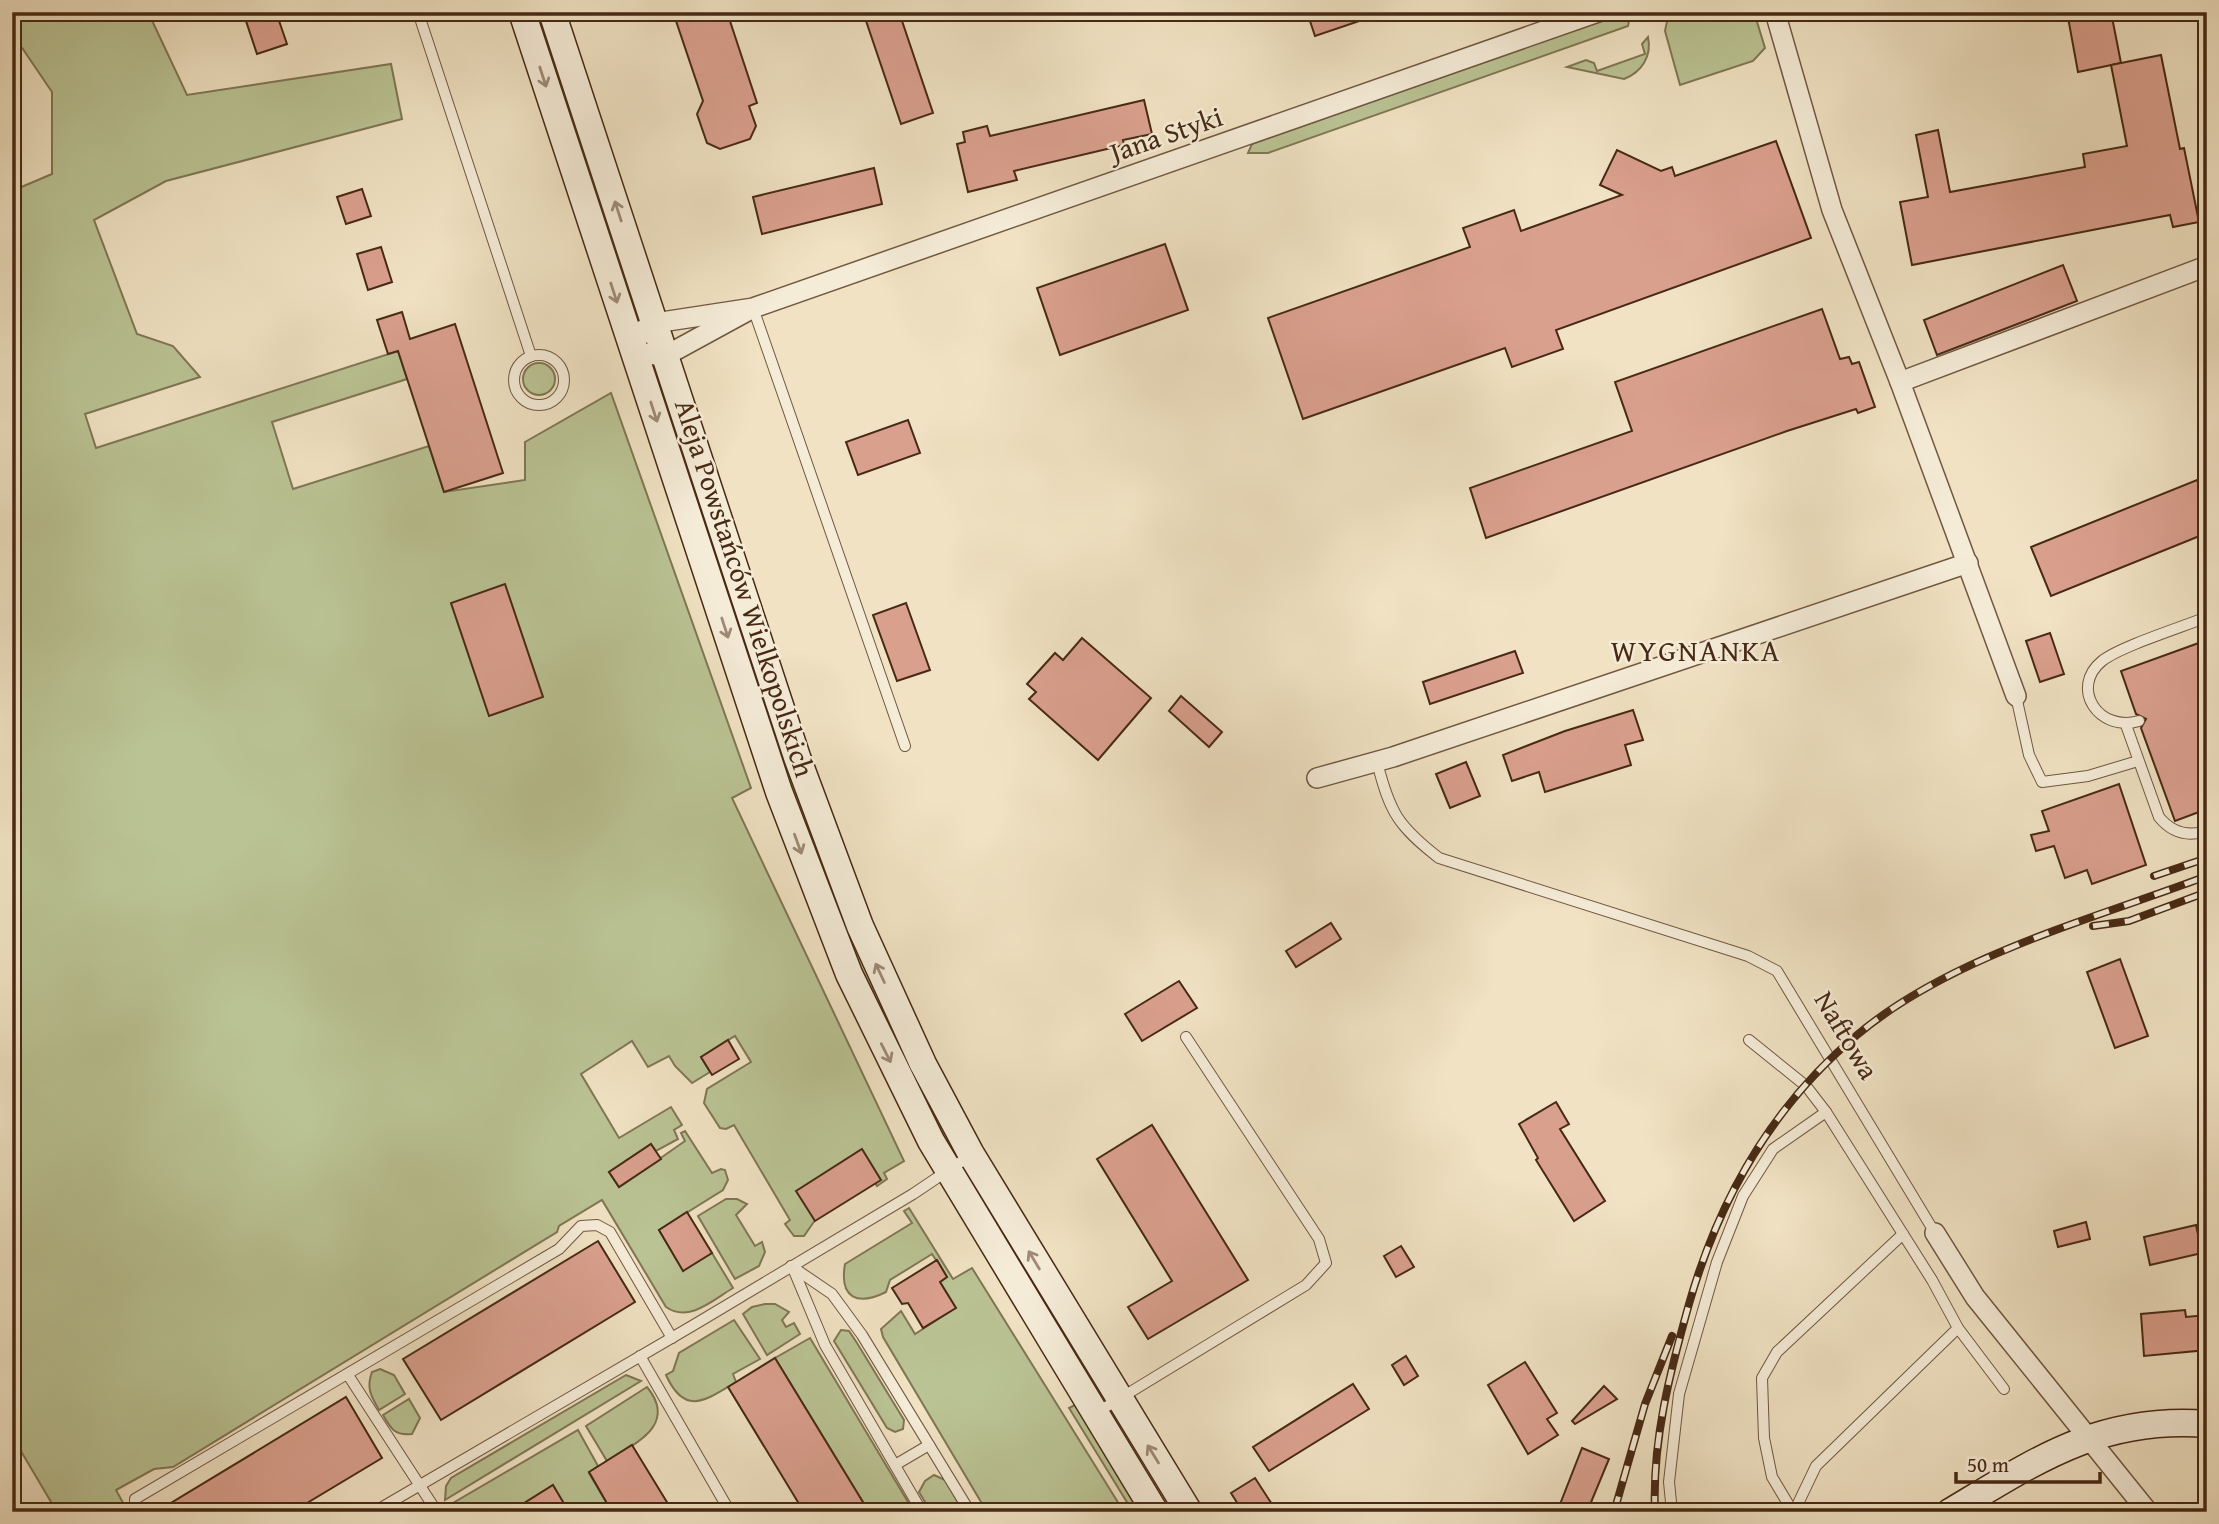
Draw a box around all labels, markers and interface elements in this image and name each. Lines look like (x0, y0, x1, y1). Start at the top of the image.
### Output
one-way arrow (537, 66, 550, 88)
street label: Jana Styki (1101, 95, 1228, 173)
one-way arrow (611, 201, 623, 223)
one-way arrow (609, 282, 622, 304)
street label: Aleja Powstańców Wielkopolskich (665, 394, 826, 782)
one-way arrow (648, 401, 661, 423)
one-way arrow (720, 617, 732, 639)
district label: WYGNANKA (1611, 628, 1781, 672)
one-way arrow (792, 833, 805, 854)
one-way arrow (873, 963, 887, 984)
street label: Naftowa (1805, 983, 1890, 1088)
one-way arrow (880, 1042, 894, 1063)
one-way arrow (1027, 1250, 1041, 1270)
scale bar (1956, 1440, 2100, 1484)
one-way arrow (1146, 1444, 1160, 1464)
text: 50 m (1967, 1449, 2009, 1480)

